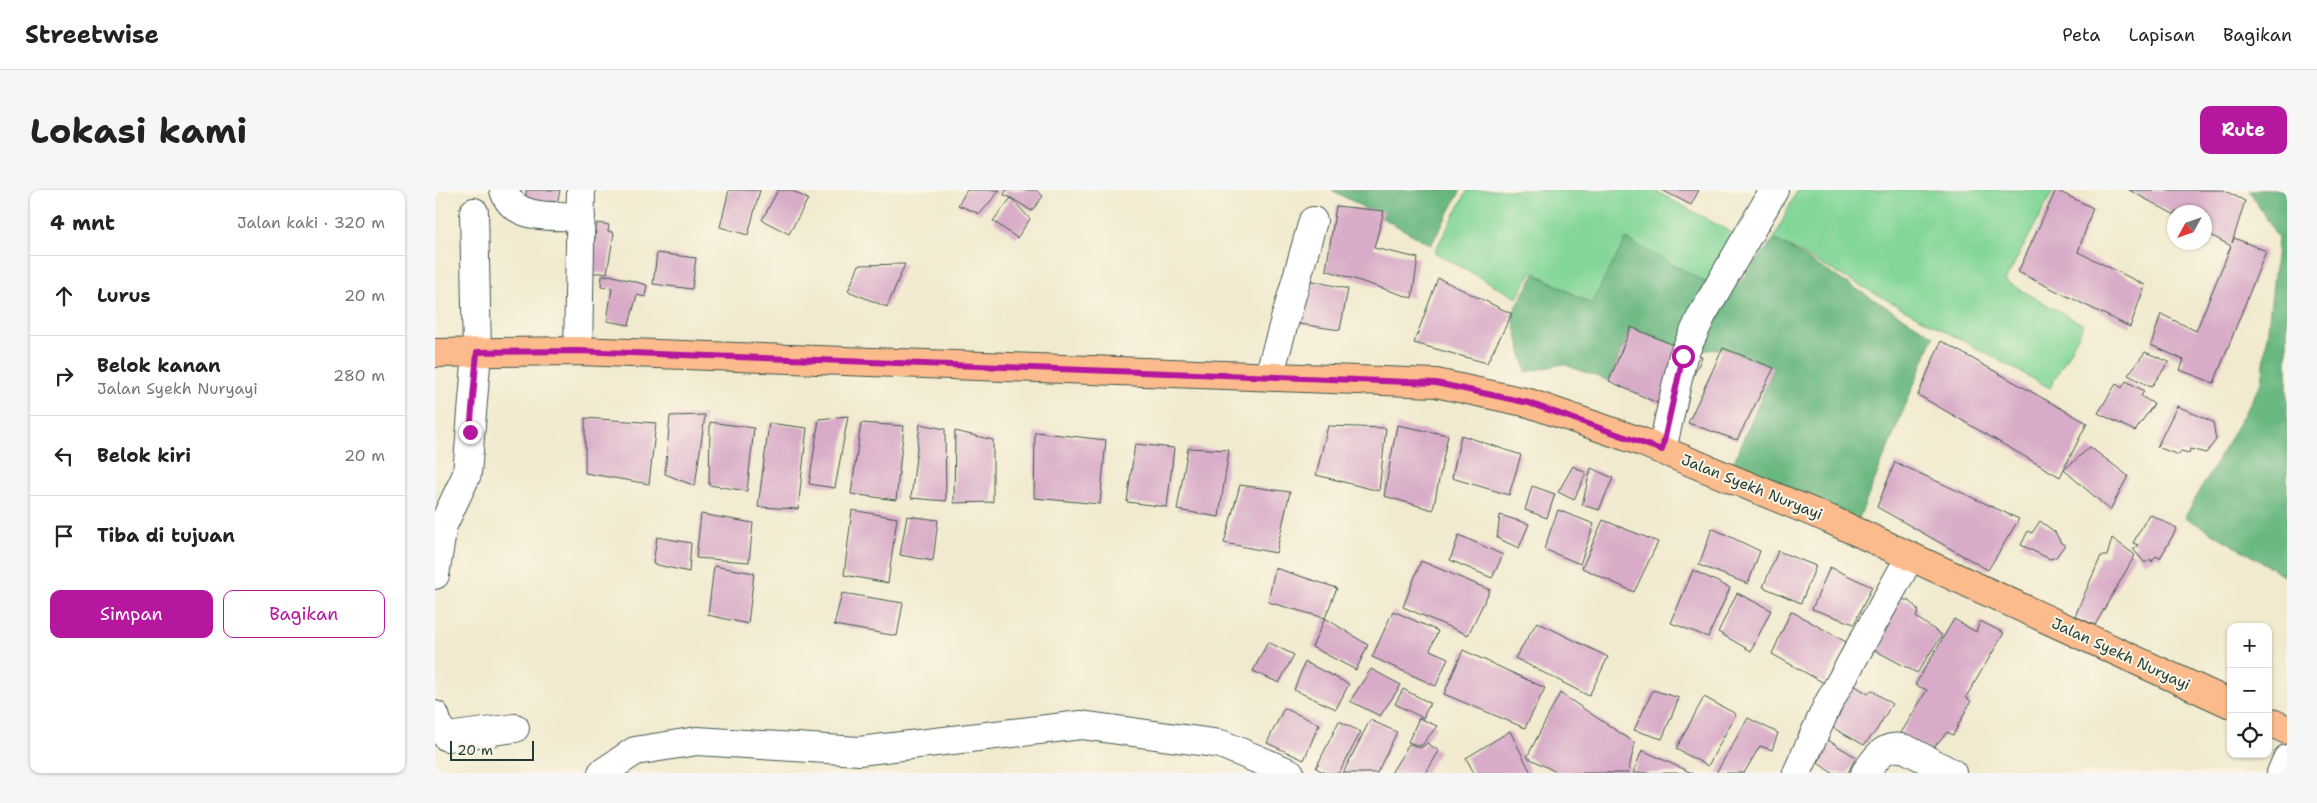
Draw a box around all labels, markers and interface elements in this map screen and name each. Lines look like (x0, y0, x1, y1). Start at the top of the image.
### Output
text: Streetwise (25, 19, 159, 51)
text: Peta (2062, 23, 2101, 47)
text: Lapisan (2129, 23, 2195, 47)
text: Bagikan (2223, 23, 2292, 47)
button: Rute (2200, 106, 2287, 154)
text: Lokasi kami (30, 107, 247, 154)
north arrow (2167, 205, 2212, 250)
text: 4 mnt (50, 209, 115, 237)
text: Jalan kaki · 320 m (237, 212, 385, 233)
icon: ahead (50, 282, 78, 310)
text: Lurus (97, 283, 151, 308)
text: 20 m (344, 285, 385, 306)
route start (1672, 345, 1695, 368)
text: Belok kanan (97, 353, 221, 378)
icon: right (50, 362, 78, 390)
text: 280 m (333, 365, 385, 386)
text: Jalan Syekh Nuryayi (97, 378, 258, 399)
route end (459, 421, 482, 444)
icon: left (50, 442, 78, 470)
text: Belok kiri (97, 443, 191, 468)
text: 20 m (344, 445, 385, 466)
street label: Jalan Syekh Nuryayi (1678, 449, 1826, 525)
icon: arrive (50, 522, 78, 550)
text: Tiba di tujuan (97, 523, 235, 548)
button: Simpan (50, 590, 213, 638)
button: Bagikan (223, 590, 385, 638)
street label: Jalan Syekh Nuryayi (2048, 613, 2194, 695)
map controls (2227, 623, 2272, 758)
button: + (2227, 623, 2272, 668)
button: − (2227, 668, 2272, 713)
button: locate (2227, 713, 2272, 758)
scale bar (450, 738, 534, 761)
text: 20 m (457, 741, 493, 759)

